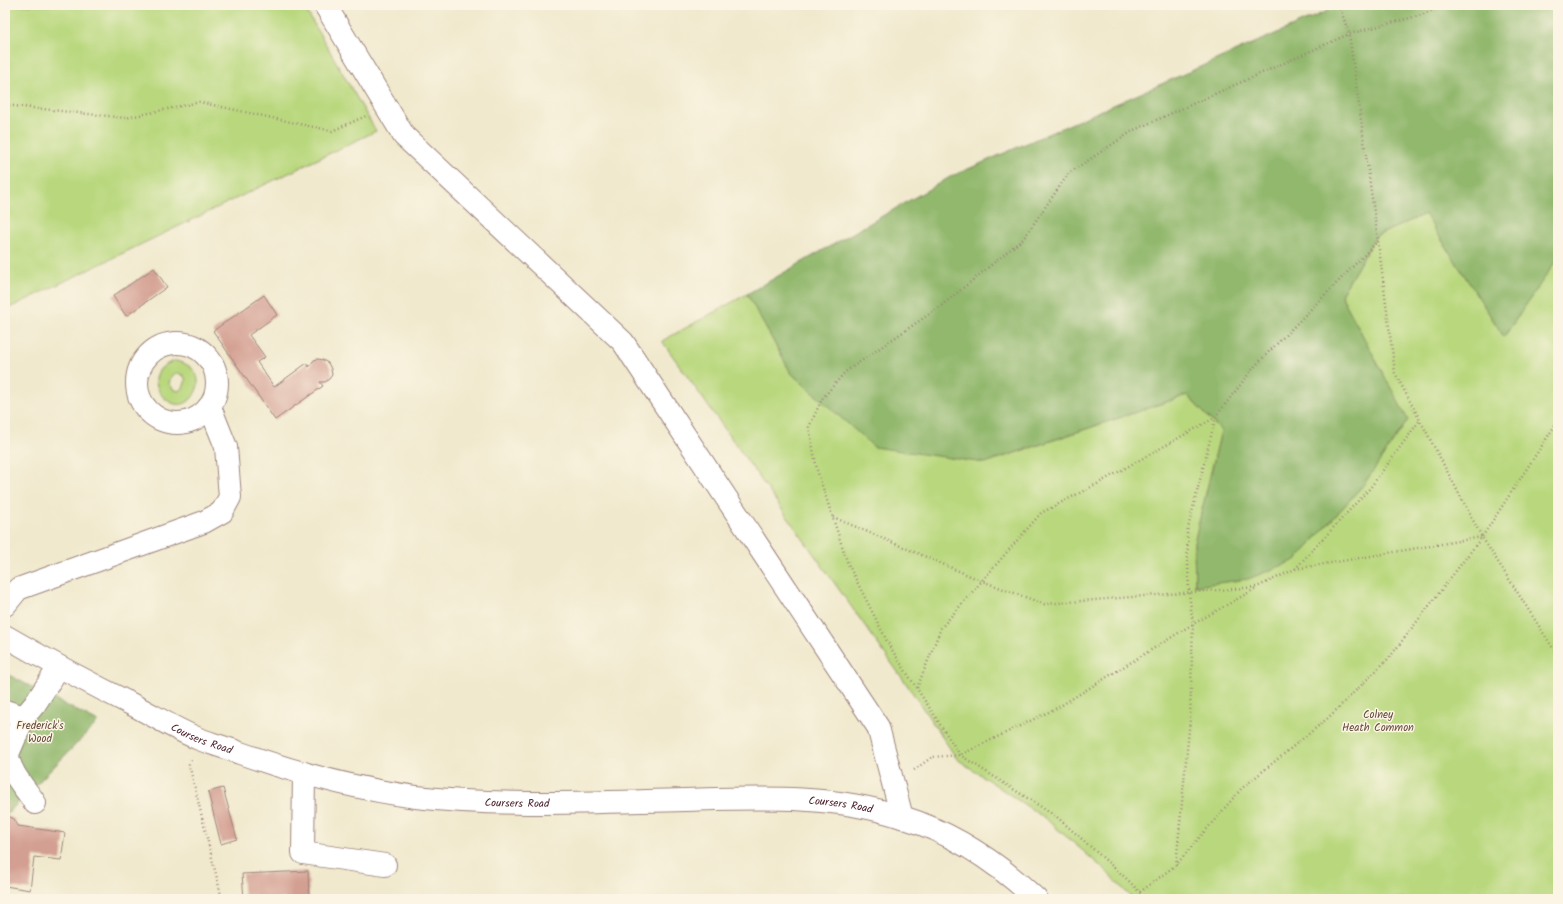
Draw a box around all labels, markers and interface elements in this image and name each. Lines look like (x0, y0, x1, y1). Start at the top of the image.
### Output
park label: Colney Heath Common (1342, 706, 1414, 737)
park label: Frederick's Wood (16, 717, 64, 748)
street label: Coursers Road (167, 719, 235, 760)
street label: Coursers Road (808, 792, 875, 819)
street label: Coursers Road (484, 794, 550, 813)

